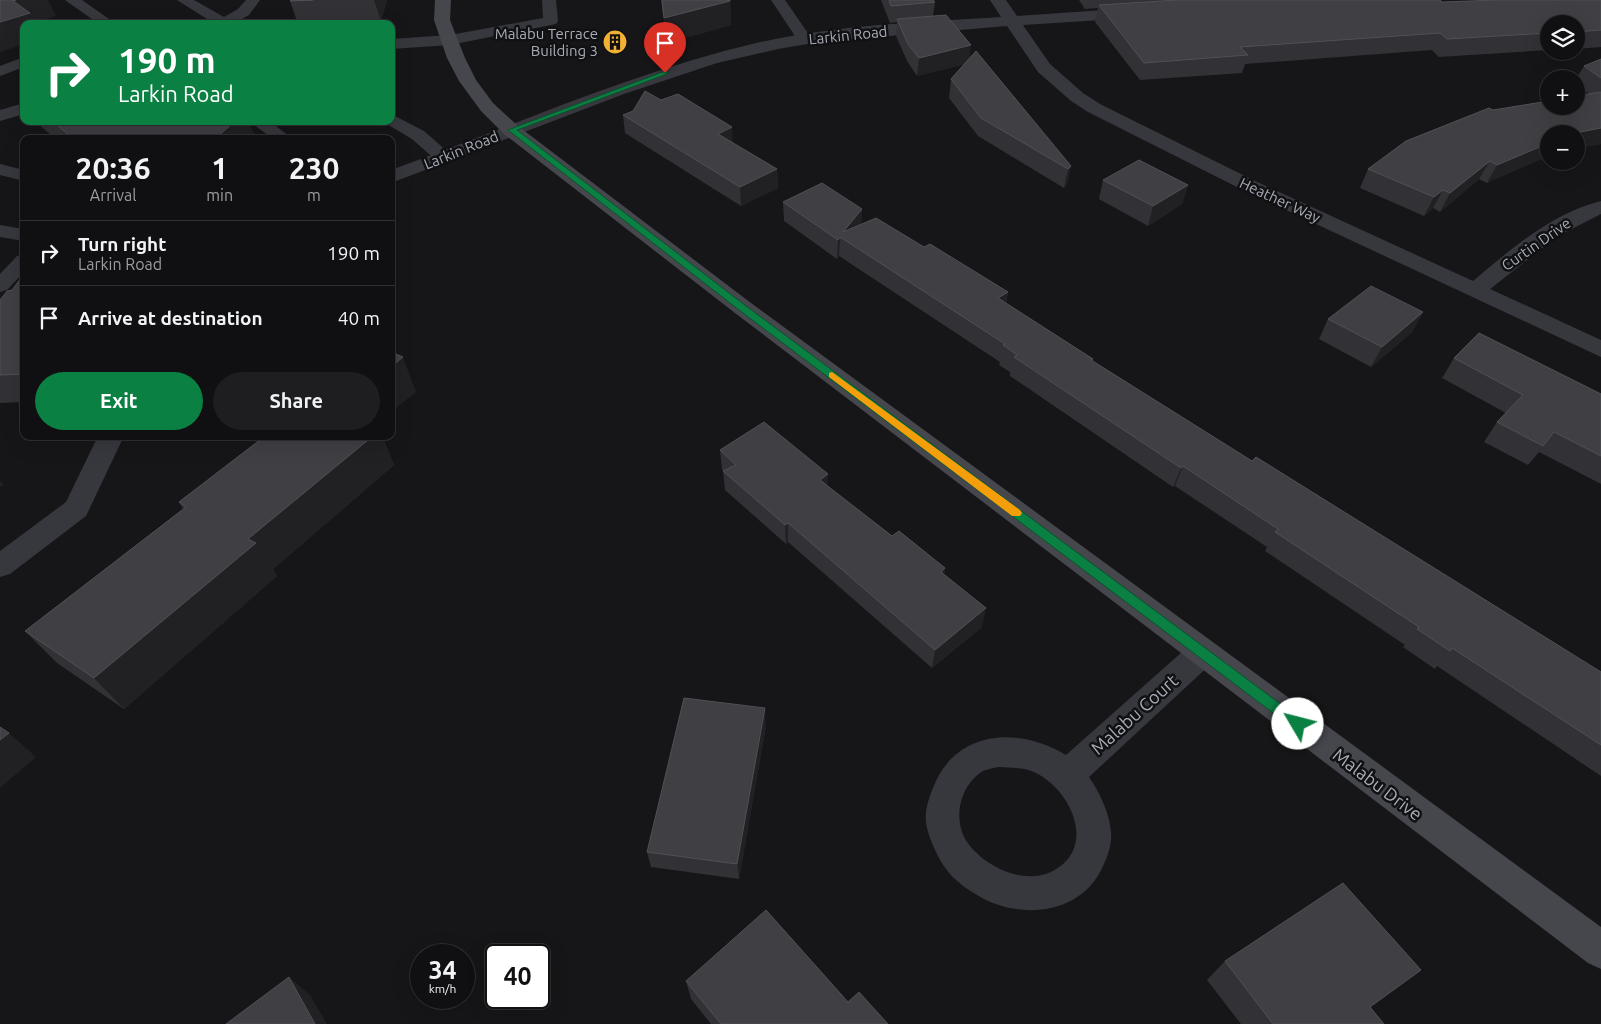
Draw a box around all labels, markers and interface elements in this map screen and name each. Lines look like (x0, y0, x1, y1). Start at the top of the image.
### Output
map controls (1540, 15, 1585, 170)
button: layers (1540, 15, 1585, 60)
pin (644, 22, 686, 73)
street label: Larkin Road (808, 22, 888, 48)
place label: Malabu Terrace Building 3 (495, 25, 598, 59)
building icon: Malabu Terrace Building 3 (602, 29, 628, 55)
icon: arrive (651, 29, 679, 57)
icon: right (35, 40, 100, 105)
text: 190 m (118, 40, 216, 80)
button: + (1540, 70, 1585, 115)
text: Larkin Road (118, 81, 234, 106)
button: − (1540, 125, 1585, 170)
street label: Larkin Road (421, 127, 501, 173)
text: 20:36 (76, 151, 151, 185)
text: 1 (211, 151, 228, 185)
text: 230 (289, 151, 339, 185)
street label: Heather Way (1237, 174, 1323, 226)
text: Arrival (90, 186, 136, 204)
text: min (206, 186, 233, 204)
text: m (307, 186, 321, 204)
street label: Curtin Drive (1498, 214, 1574, 274)
text: Turn right (78, 233, 166, 255)
icon: right (35, 239, 63, 267)
text: 190 m (327, 242, 380, 264)
text: Larkin Road (78, 255, 162, 273)
icon: arrive (35, 304, 63, 332)
text: Arrive at destination (78, 307, 263, 329)
text: 40 m (338, 307, 380, 329)
button: Exit (35, 372, 203, 430)
button: Share (213, 372, 380, 430)
street label: Malabu Court (1087, 670, 1181, 758)
position arrow (1271, 697, 1323, 749)
street label: Malabu Drive (1329, 744, 1427, 824)
speed limit sign: 40 (485, 944, 550, 1009)
text: 34 (428, 956, 457, 984)
text: km/h (429, 982, 456, 995)

